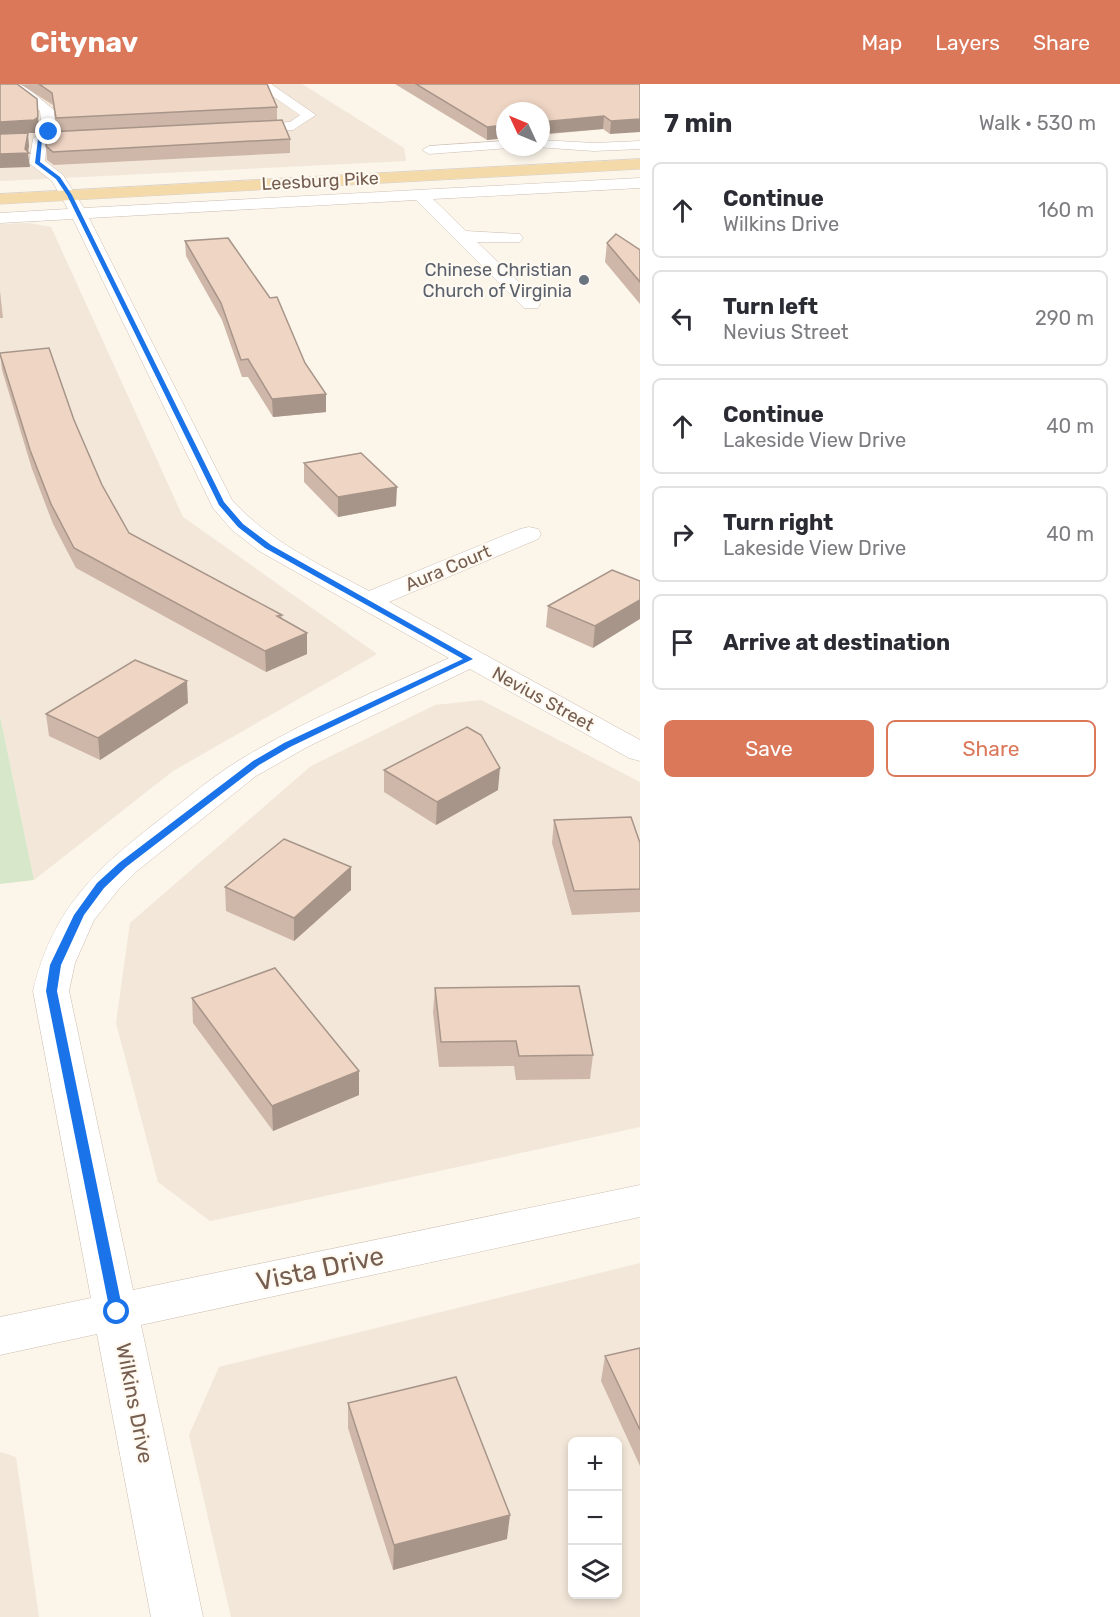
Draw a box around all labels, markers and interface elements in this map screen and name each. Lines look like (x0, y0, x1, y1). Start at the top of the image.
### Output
text: Citynav (30, 26, 138, 59)
text: Map (861, 30, 902, 55)
text: Layers (935, 30, 1000, 55)
text: Share (1033, 30, 1090, 55)
north arrow (496, 102, 550, 156)
text: 7 min (664, 108, 732, 139)
text: Walk · 530 m (979, 111, 1096, 135)
route end (35, 118, 61, 144)
street label: Leesburg Pike (261, 167, 379, 195)
text: Continue (723, 185, 824, 212)
icon: ahead (666, 194, 699, 227)
text: 160 m (1038, 198, 1094, 222)
text: Wilkins Drive (723, 212, 839, 236)
place label: Chinese Christian Church of Virginia (423, 259, 572, 302)
marker: Chinese Christian Church of Virginia (577, 273, 591, 287)
text: Turn left (723, 293, 818, 320)
icon: left (666, 302, 699, 335)
text: 290 m (1035, 306, 1094, 330)
text: Nevius Street (723, 320, 849, 344)
text: Continue (723, 401, 824, 428)
icon: ahead (666, 410, 699, 443)
text: 40 m (1046, 414, 1094, 438)
text: Lakeside View Drive (723, 428, 906, 452)
text: Turn right (723, 509, 833, 536)
icon: right (666, 518, 699, 551)
text: 40 m (1046, 522, 1094, 546)
text: Lakeside View Drive (723, 536, 906, 560)
street label: Aura Court (402, 540, 494, 596)
icon: arrive (666, 626, 699, 659)
text: Arrive at destination (723, 629, 950, 656)
street label: Nevius Street (488, 662, 598, 736)
button: Save (664, 720, 874, 777)
button: Share (886, 720, 1096, 777)
street label: Vista Drive (253, 1240, 387, 1298)
route start (103, 1298, 129, 1324)
street label: Wilkins Drive (111, 1341, 159, 1465)
map controls (568, 1437, 622, 1599)
button: + (568, 1437, 622, 1491)
button: − (568, 1491, 622, 1545)
button: layers (568, 1545, 622, 1599)

